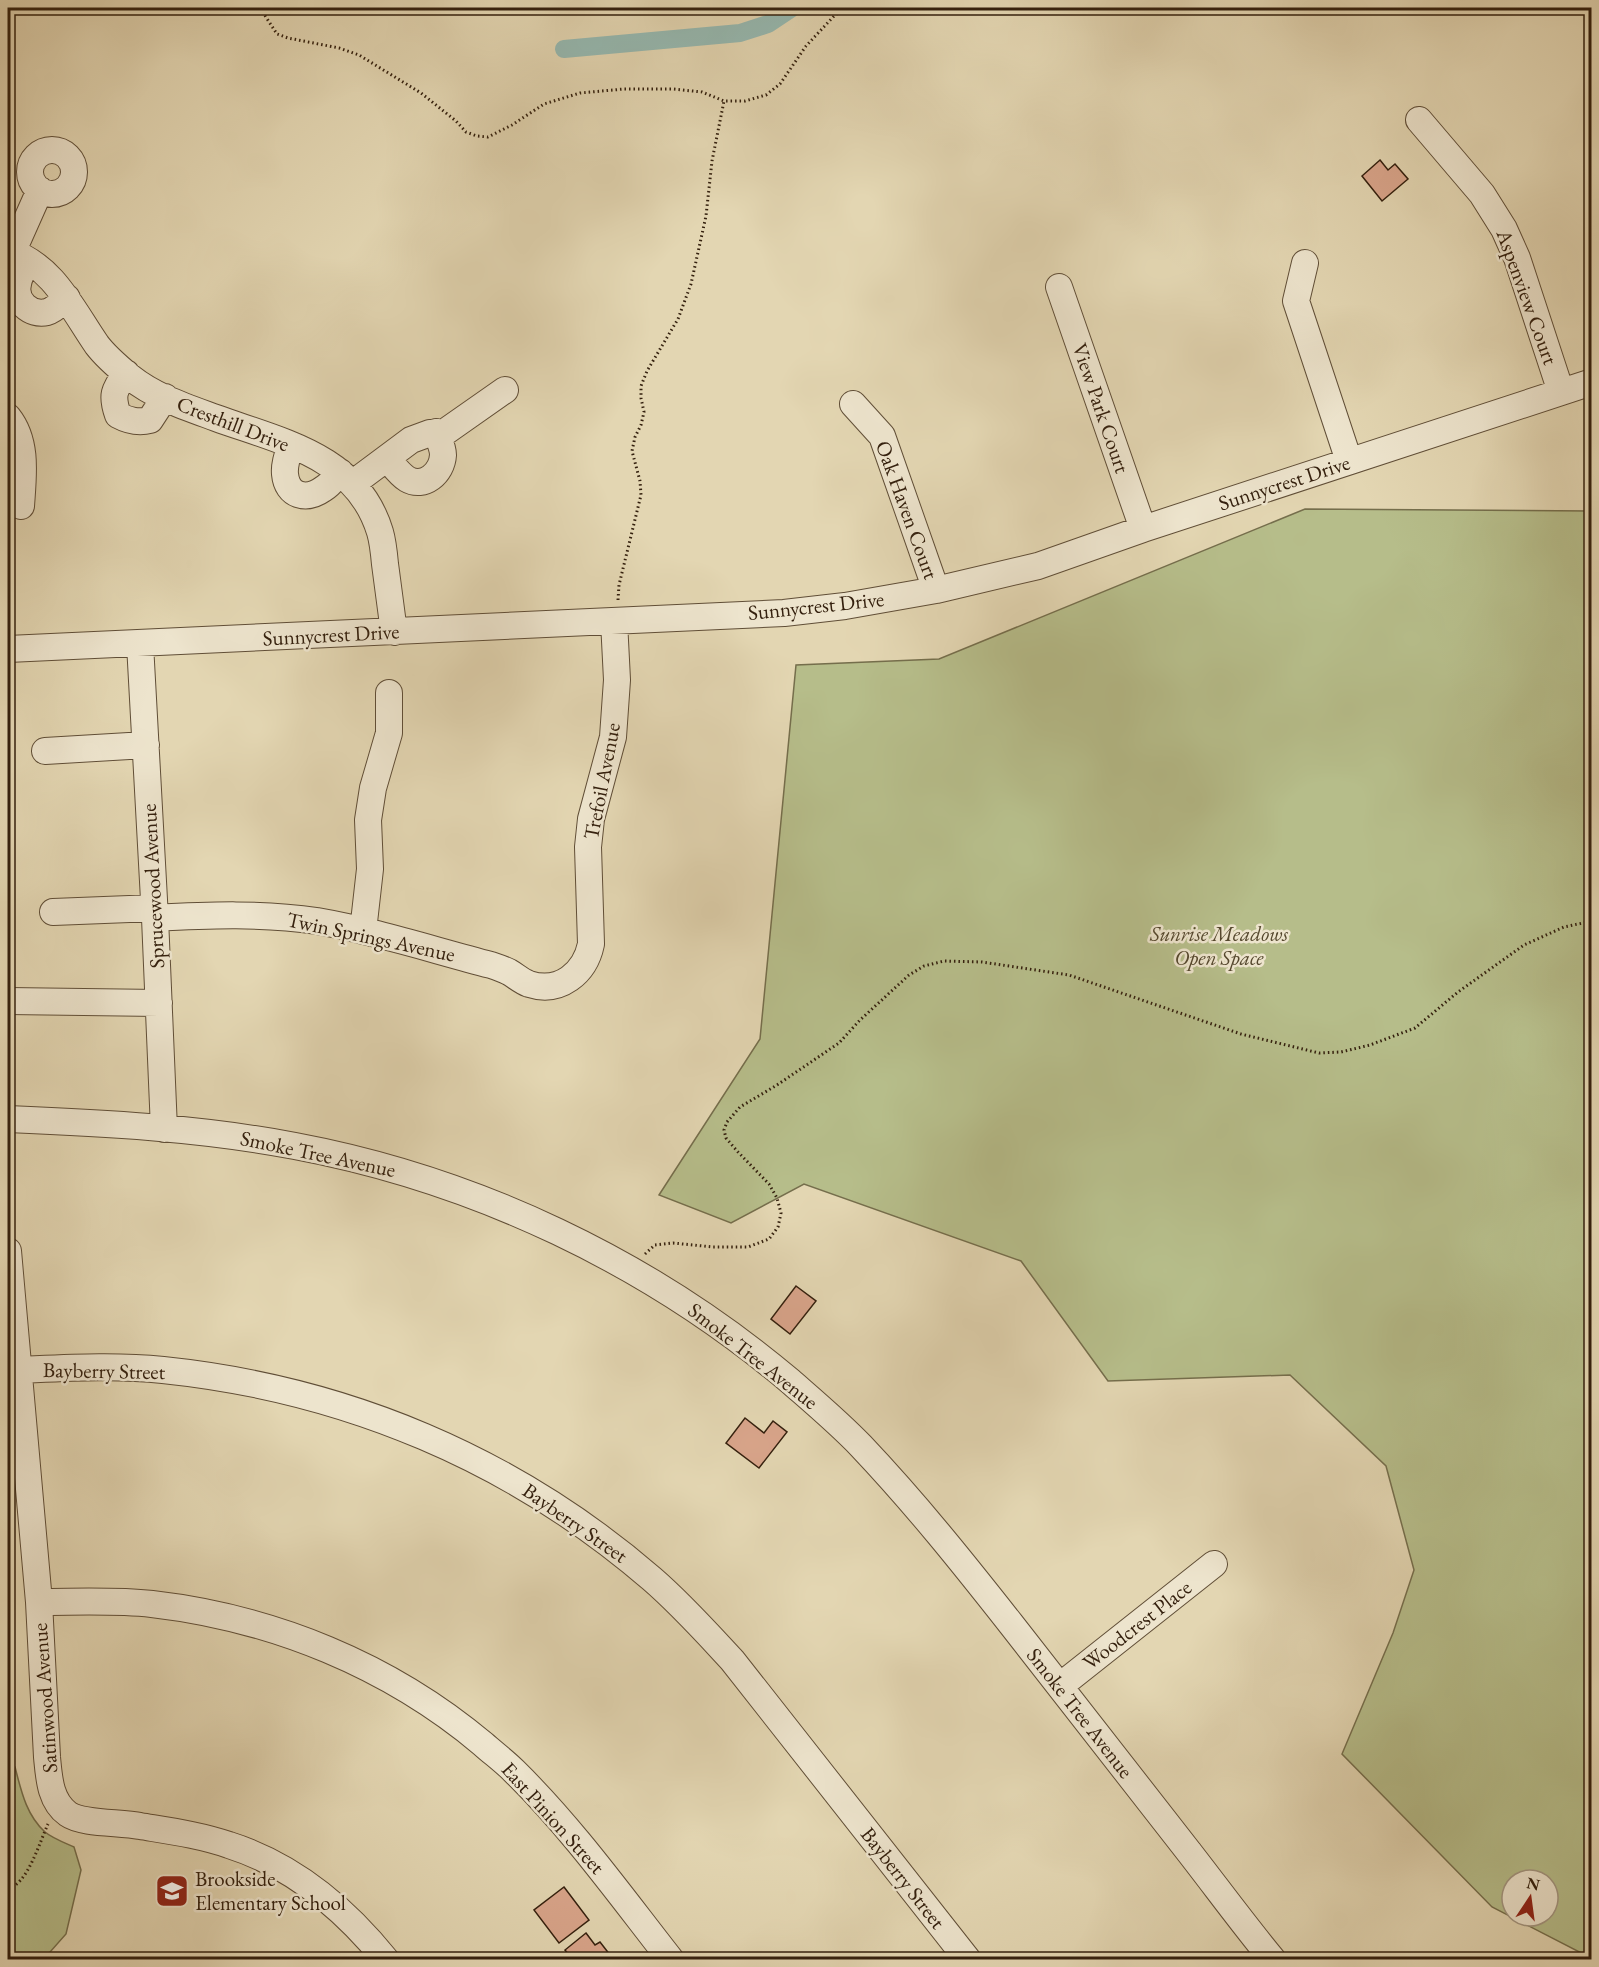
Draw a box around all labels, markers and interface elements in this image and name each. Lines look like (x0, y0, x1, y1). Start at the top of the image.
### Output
street label: Aspenview Court (1490, 225, 1565, 369)
street label: View Park Court (1067, 339, 1136, 477)
street label: Cresthill Drive (173, 390, 293, 457)
street label: Oak Haven Court (870, 437, 945, 583)
street label: Sunnycrest Drive (1215, 449, 1353, 516)
street label: Sunnycrest Drive (747, 585, 885, 626)
street label: Sunnycrest Drive (262, 617, 400, 652)
street label: Trefoil Avenue (577, 720, 626, 842)
street label: Sprucewood Avenue (135, 803, 170, 969)
street label: Twin Springs Avenue (285, 906, 458, 968)
park label: Sunrise Meadows Open Space (1149, 920, 1288, 971)
street label: Smoke Tree Avenue (238, 1124, 398, 1183)
street label: Smoke Tree Avenue (683, 1296, 824, 1415)
street label: Bayberry Street (43, 1356, 166, 1385)
street label: Bayberry Street (517, 1476, 633, 1569)
street label: Woodcrest Place (1077, 1574, 1197, 1676)
street label: Satinwood Avenue (26, 1622, 63, 1774)
street label: Smoke Tree Avenue (1021, 1642, 1140, 1783)
street label: East Pinion Street (496, 1756, 611, 1880)
street label: Bayberry Street (855, 1821, 952, 1934)
place label: Brookside Elementary School (195, 1865, 346, 1916)
north arrow (1500, 1868, 1560, 1928)
text: N (1525, 1872, 1542, 1896)
school or university icon: Brookside Elementary School (154, 1873, 190, 1909)

